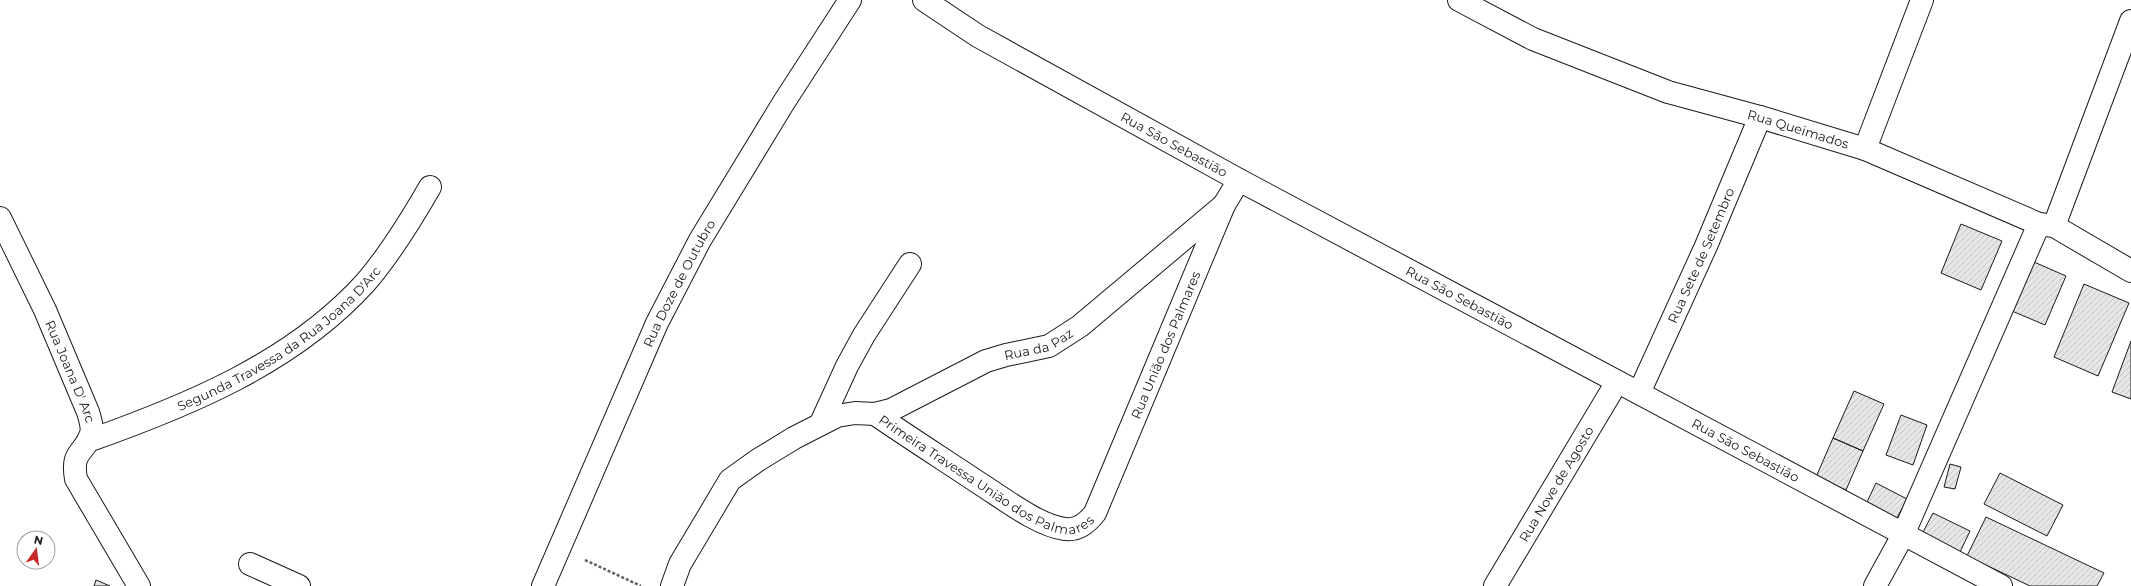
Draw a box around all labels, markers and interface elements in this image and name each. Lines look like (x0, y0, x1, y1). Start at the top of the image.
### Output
street label: Rua Queimados (1746, 106, 1851, 152)
street label: Rua São Sebastião (1118, 108, 1231, 180)
street label: Rua Sete de Setembro (1664, 185, 1738, 325)
street label: Rua Doze de Outubro (640, 216, 719, 350)
street label: Rua São Sebastião (1403, 262, 1516, 333)
street label: Segunda Travessa da Rua Joana D'Arc (175, 263, 384, 414)
street label: Rua União dos Palmares (1127, 269, 1203, 421)
street label: Rua Joana D' Arc (42, 318, 99, 424)
street label: Rua da Paz (1002, 325, 1076, 363)
street label: Primeira Travessa União dos Palmares (876, 411, 1097, 538)
street label: Rua São Sebastião (1689, 415, 1802, 485)
street label: Rua Nove de Agosto (1515, 423, 1597, 545)
north arrow (16, 530, 56, 570)
text: N (32, 532, 44, 548)

